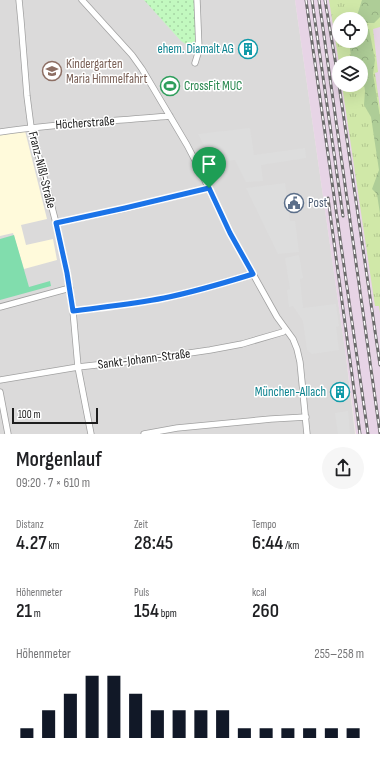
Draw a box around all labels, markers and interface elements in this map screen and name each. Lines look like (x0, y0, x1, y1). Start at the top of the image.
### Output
map controls (332, 12, 368, 92)
button: locate (332, 12, 368, 48)
building icon: ehem. Diamalt AG (237, 38, 259, 60)
place label: ehem. Diamalt AG (158, 41, 234, 57)
place label: Kindergarten Maria Himmelfahrt (66, 56, 147, 87)
button: layers (332, 56, 368, 92)
school or university icon: Kindergarten Maria Himmelfahrt (41, 60, 63, 82)
sports icon: CrossFit MUC (159, 75, 181, 97)
place label: CrossFit MUC (184, 78, 242, 94)
street label: Höcherstraße (55, 113, 115, 133)
street label: Franz-Nißl-Straße (25, 130, 59, 210)
pin (192, 147, 226, 188)
icon: arrive (198, 153, 220, 175)
public building icon: Post (283, 192, 305, 214)
place label: Post (308, 195, 328, 211)
street label: Sankt-Johann-Straße (97, 345, 191, 373)
building icon: München-Allach (329, 381, 351, 403)
place label: München-Allach (255, 384, 326, 400)
scale bar (12, 406, 98, 425)
text: 100 m (18, 408, 40, 421)
text: Morgenlauf (16, 446, 102, 473)
button: share (322, 447, 364, 489)
text: 09:20 · 7 × 610 m (16, 475, 90, 491)
text: Distanz (16, 518, 44, 531)
text: Zeit (134, 518, 148, 531)
text: Tempo (252, 518, 276, 531)
text: 4.27 (16, 531, 47, 555)
text: 28:45 (134, 531, 173, 555)
text: 6:44 (252, 531, 283, 555)
text: km (47, 539, 60, 552)
text: /km (283, 539, 299, 552)
text: Höhenmeter (16, 586, 62, 599)
text: Puls (134, 586, 149, 599)
text: kcal (252, 586, 267, 599)
text: 21 (16, 599, 32, 623)
text: 154 (134, 599, 159, 623)
text: 260 (252, 599, 279, 623)
text: m (32, 607, 41, 620)
text: bpm (159, 607, 177, 620)
text: Höhenmeter (16, 646, 71, 662)
text: 255–258 m (314, 646, 364, 662)

